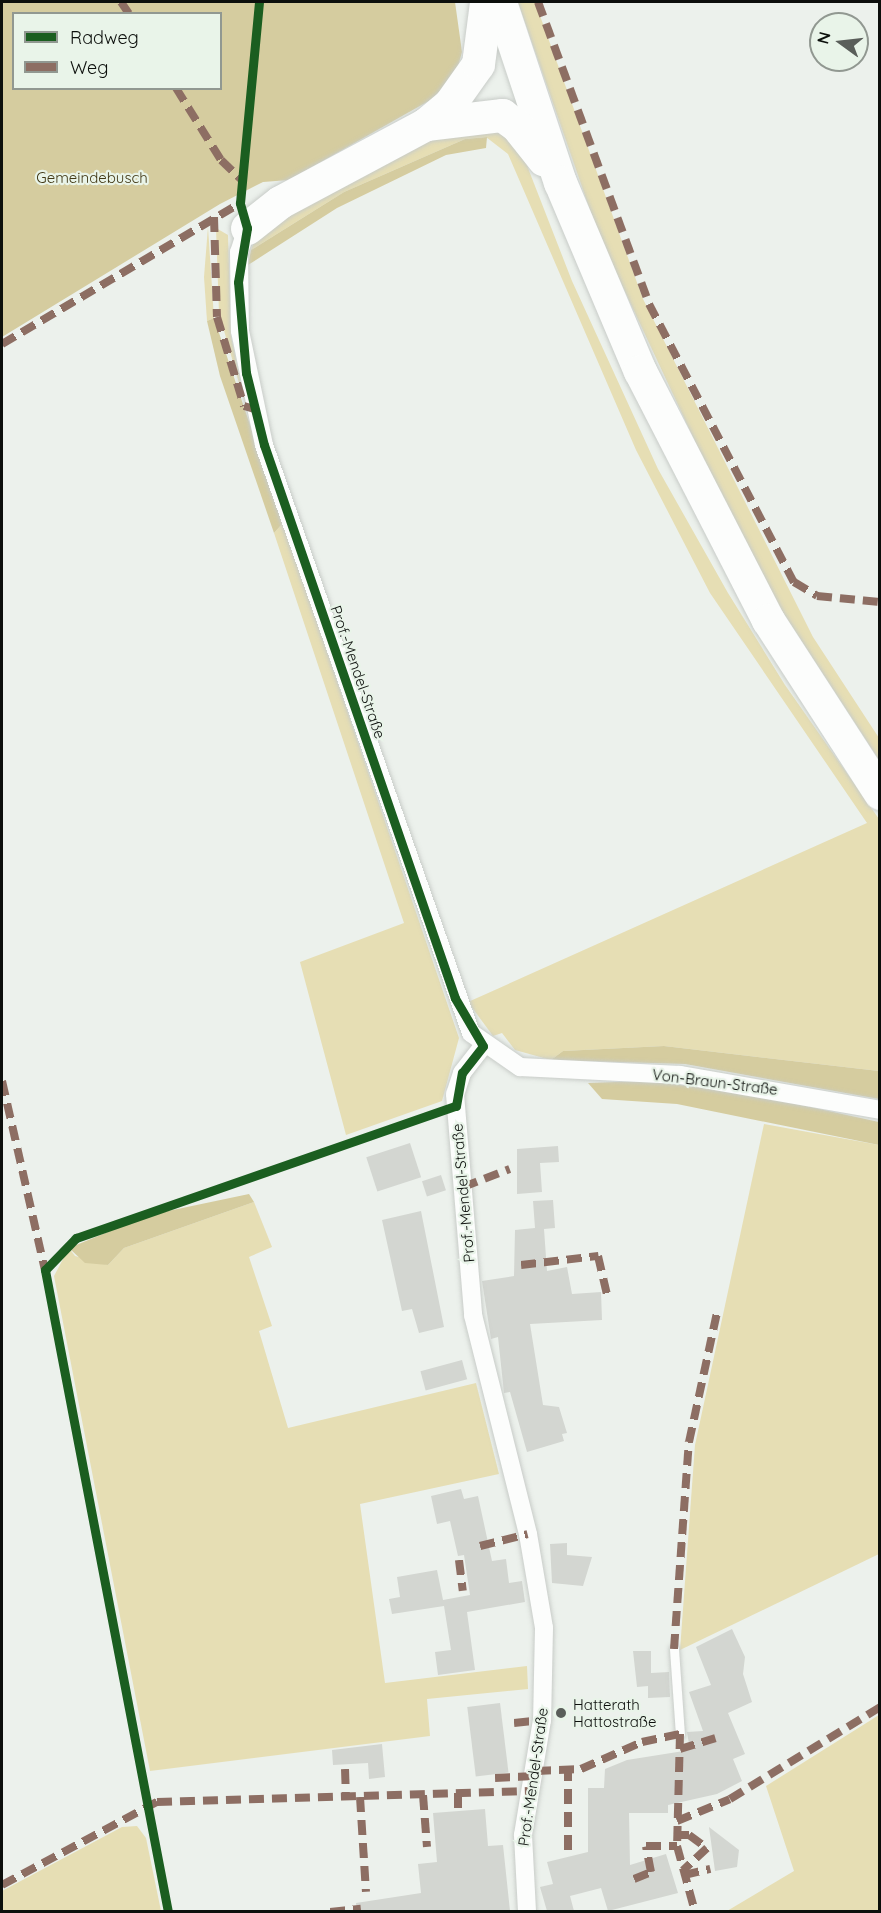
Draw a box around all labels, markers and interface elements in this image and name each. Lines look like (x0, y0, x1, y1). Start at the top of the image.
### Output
legend (12, 12, 222, 90)
north arrow (809, 12, 869, 72)
text: Radweg (70, 26, 139, 49)
text: N (812, 30, 835, 46)
text: Weg (70, 56, 108, 79)
park label: Gemeindebusch (36, 169, 148, 187)
street label: Prof.-Mendel-Straße (327, 603, 389, 741)
street label: Von-Braun-Straße (651, 1065, 779, 1099)
street label: Prof.-Mendel-Straße (448, 1123, 478, 1263)
place label: Hatterath Hattostraße (573, 1695, 656, 1730)
marker: Hatterath Hattostraße (554, 1706, 568, 1720)
street label: Prof.-Mendel-Straße (514, 1707, 552, 1847)

